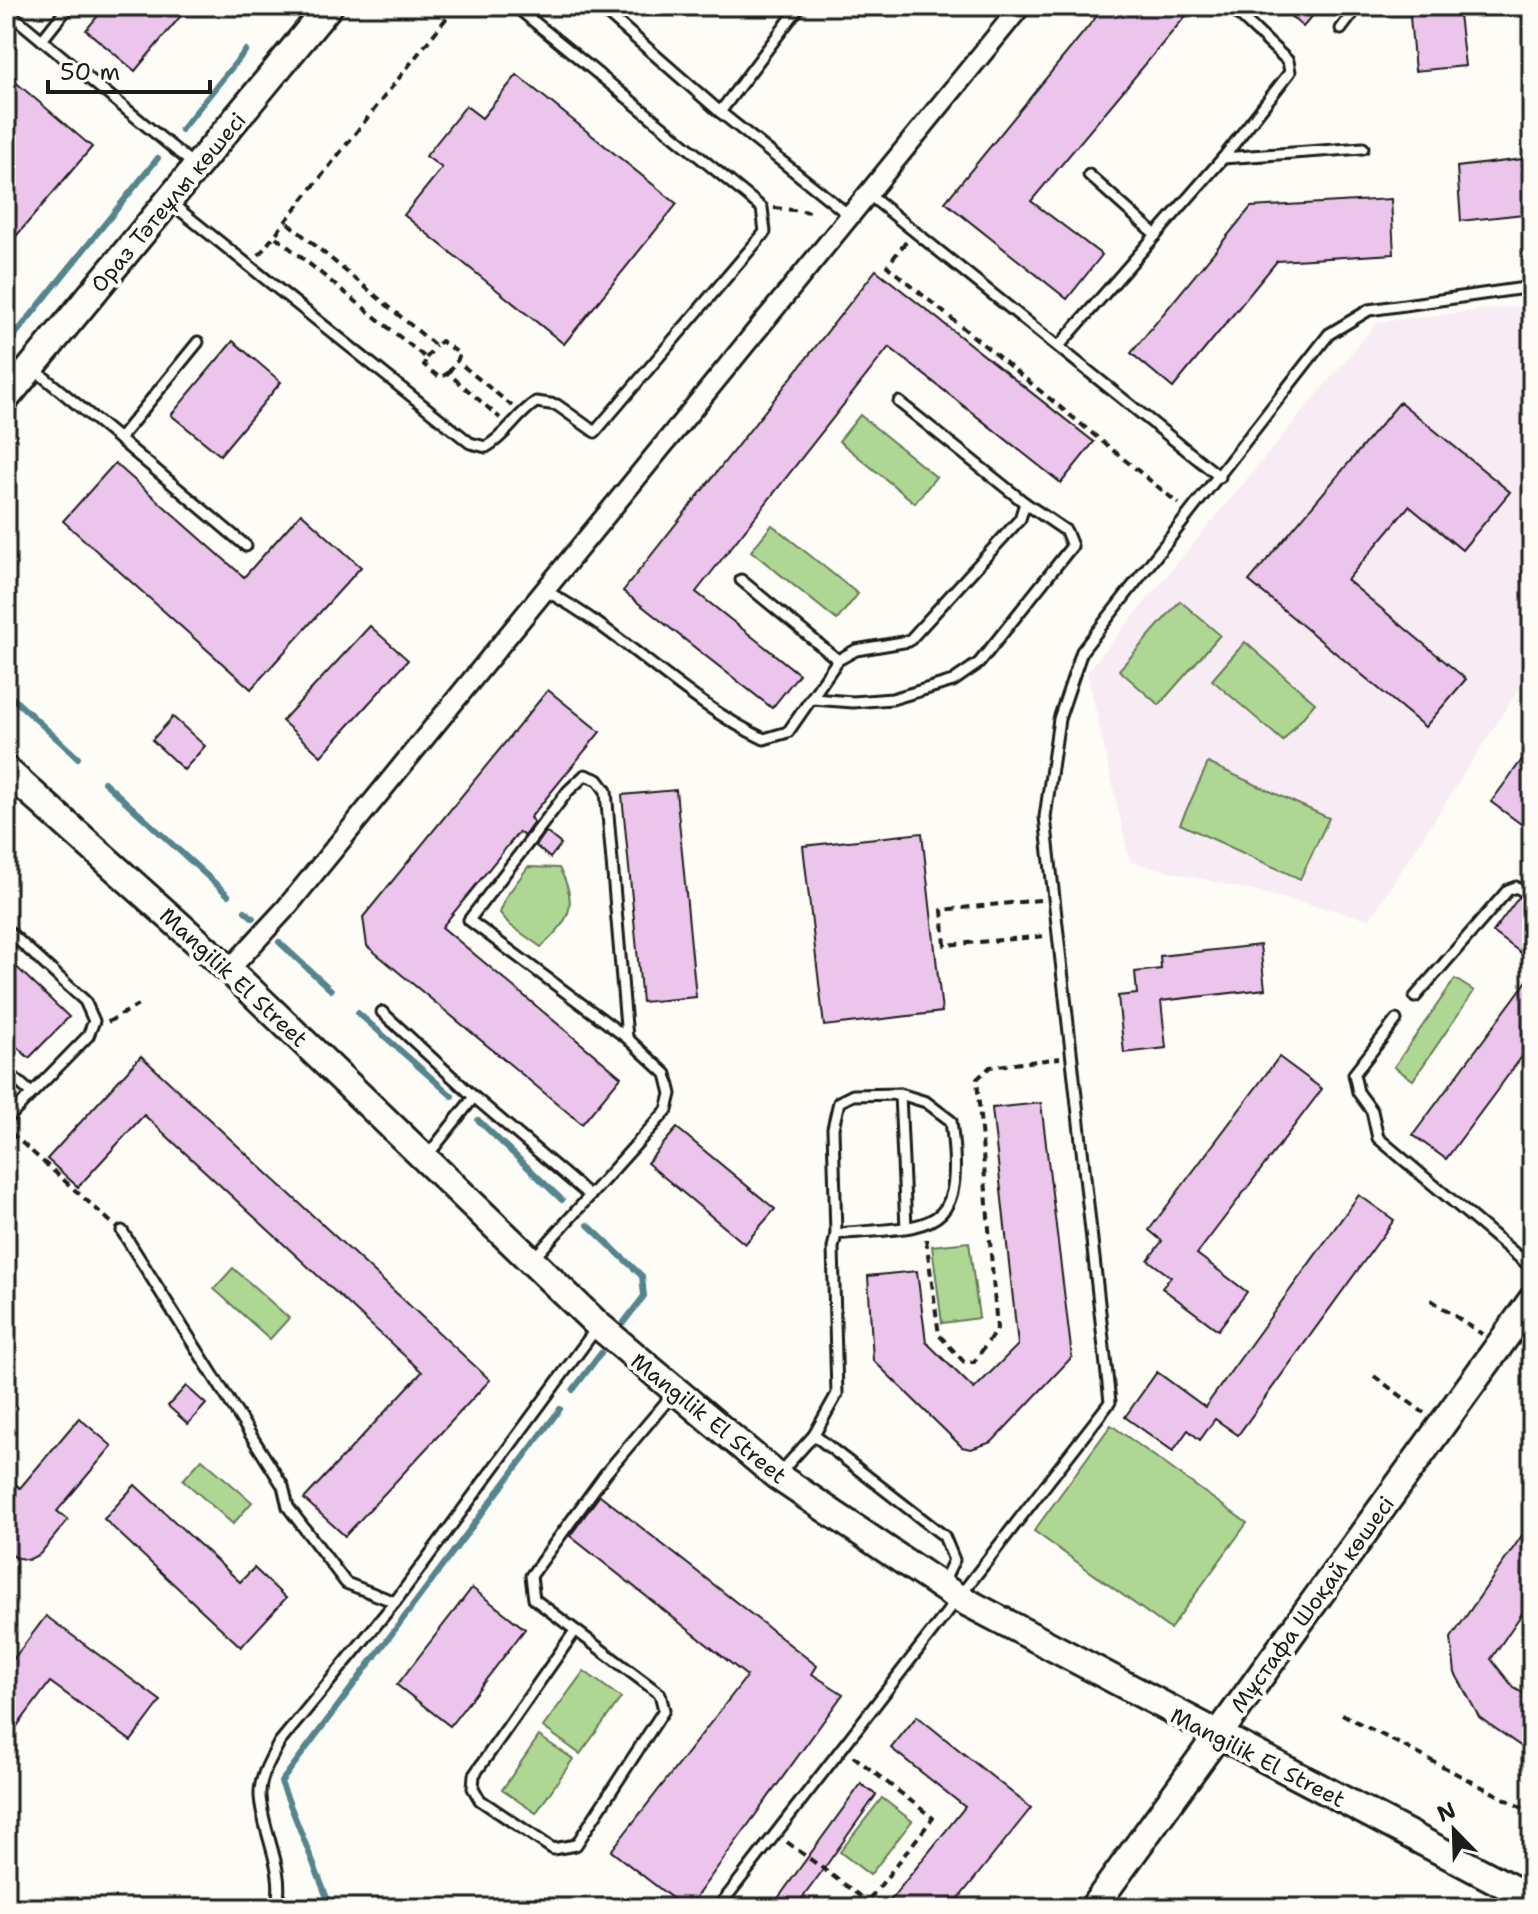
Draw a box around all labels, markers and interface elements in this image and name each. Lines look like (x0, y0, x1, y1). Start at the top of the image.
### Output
scale bar (48, 44, 210, 94)
text: 50 m (60, 56, 120, 88)
street label: Ораз Тәтеұлы көшесі (84, 106, 252, 298)
street label: Mangilik El Street (153, 901, 314, 1054)
street label: Mangilik El Street (625, 1347, 792, 1490)
street label: Мұстафа Шоқай көшесі (1224, 1490, 1401, 1718)
street label: Mangilik El Street (1166, 1701, 1350, 1814)
north arrow (1414, 1790, 1494, 1870)
text: N (1433, 1795, 1460, 1829)

